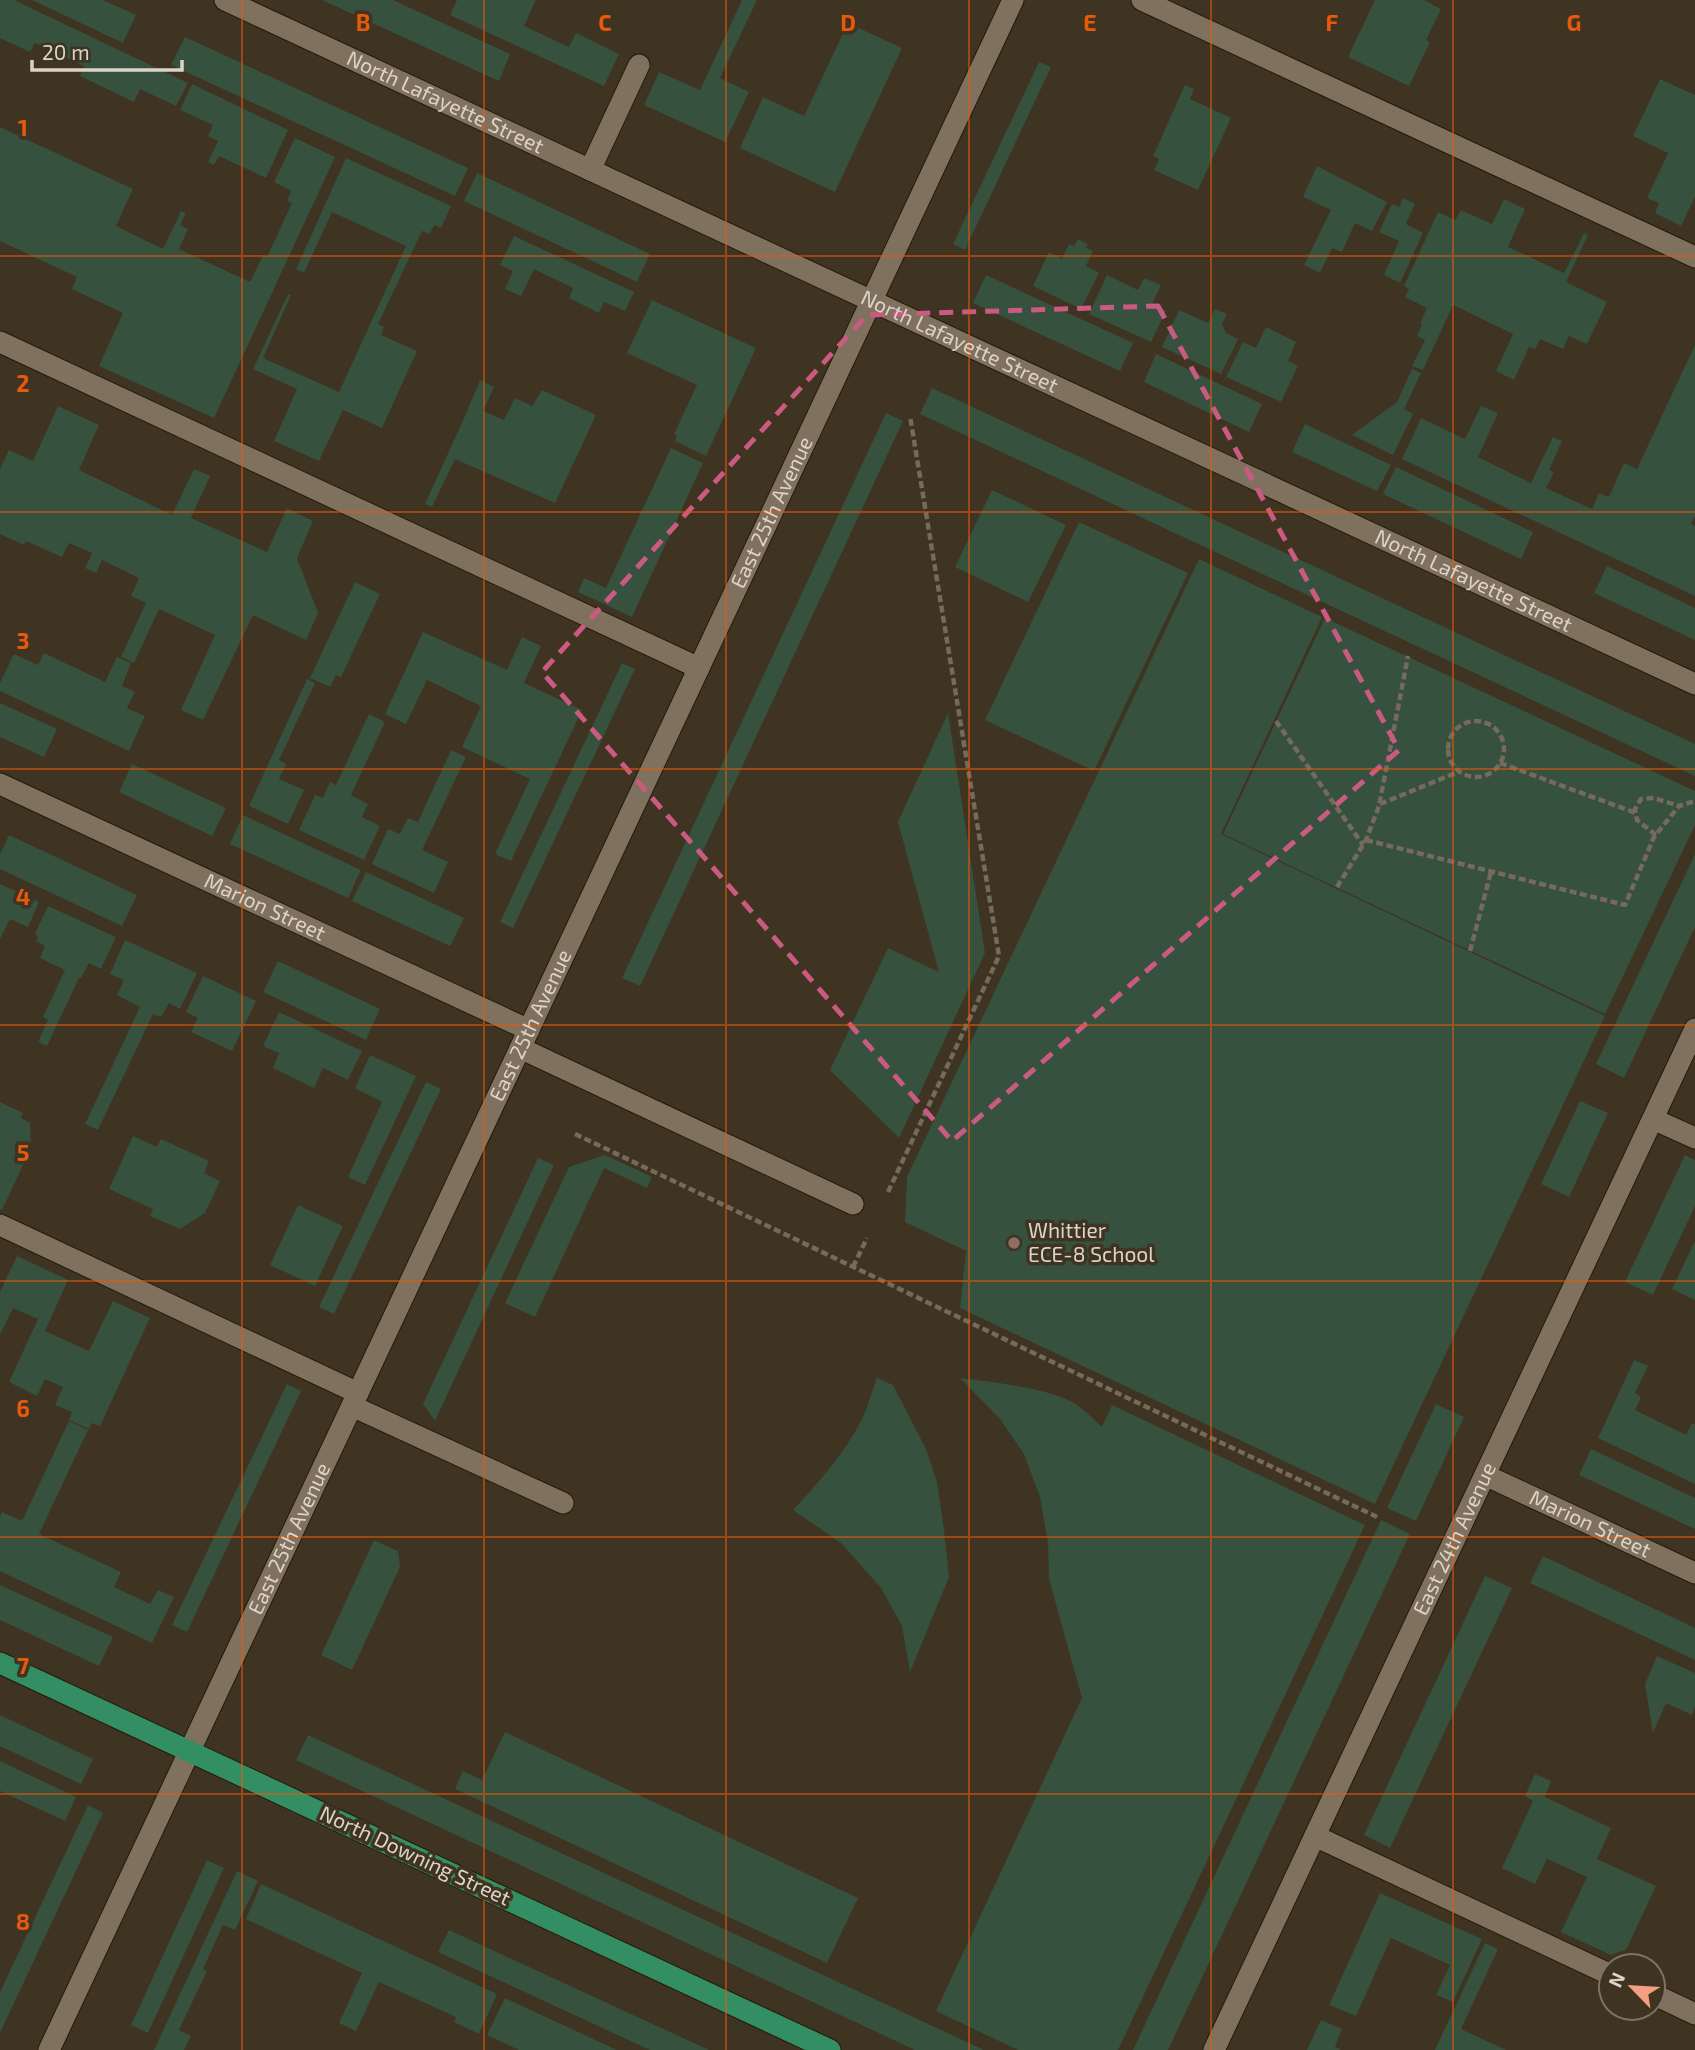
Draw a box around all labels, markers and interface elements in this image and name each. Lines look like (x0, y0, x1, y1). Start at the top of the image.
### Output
text: B (356, 8, 370, 36)
text: C (598, 8, 612, 36)
text: D (840, 8, 856, 36)
text: E (1083, 8, 1097, 36)
text: F (1326, 8, 1339, 36)
text: G (1567, 8, 1581, 36)
scale bar (32, 28, 182, 72)
text: 20 m (42, 39, 90, 64)
street label: North Lafayette Street (343, 45, 549, 158)
text: 1 (18, 113, 28, 141)
street label: North Lafayette Street (857, 284, 1063, 397)
text: 2 (16, 369, 30, 397)
street label: East 25th Avenue (724, 432, 817, 592)
street label: North Lafayette Street (1372, 523, 1577, 636)
text: 3 (16, 626, 30, 654)
street label: Marion Street (201, 867, 330, 945)
text: 4 (16, 882, 30, 910)
street label: East 25th Avenue (483, 945, 576, 1105)
text: 5 (17, 1138, 29, 1166)
place label: Whittier ECE-8 School (1028, 1217, 1155, 1266)
marker: Whittier ECE-8 School (1006, 1235, 1022, 1251)
text: 6 (16, 1394, 30, 1422)
street label: East 25th Avenue (242, 1458, 334, 1618)
street label: East 24th Avenue (1407, 1458, 1500, 1619)
street label: Marion Street (1526, 1484, 1655, 1562)
text: 7 (17, 1651, 29, 1679)
street label: North Downing Street (316, 1799, 515, 1910)
text: 8 (16, 1907, 30, 1935)
north arrow (1597, 1952, 1667, 2022)
text: N (1603, 1969, 1629, 1991)

